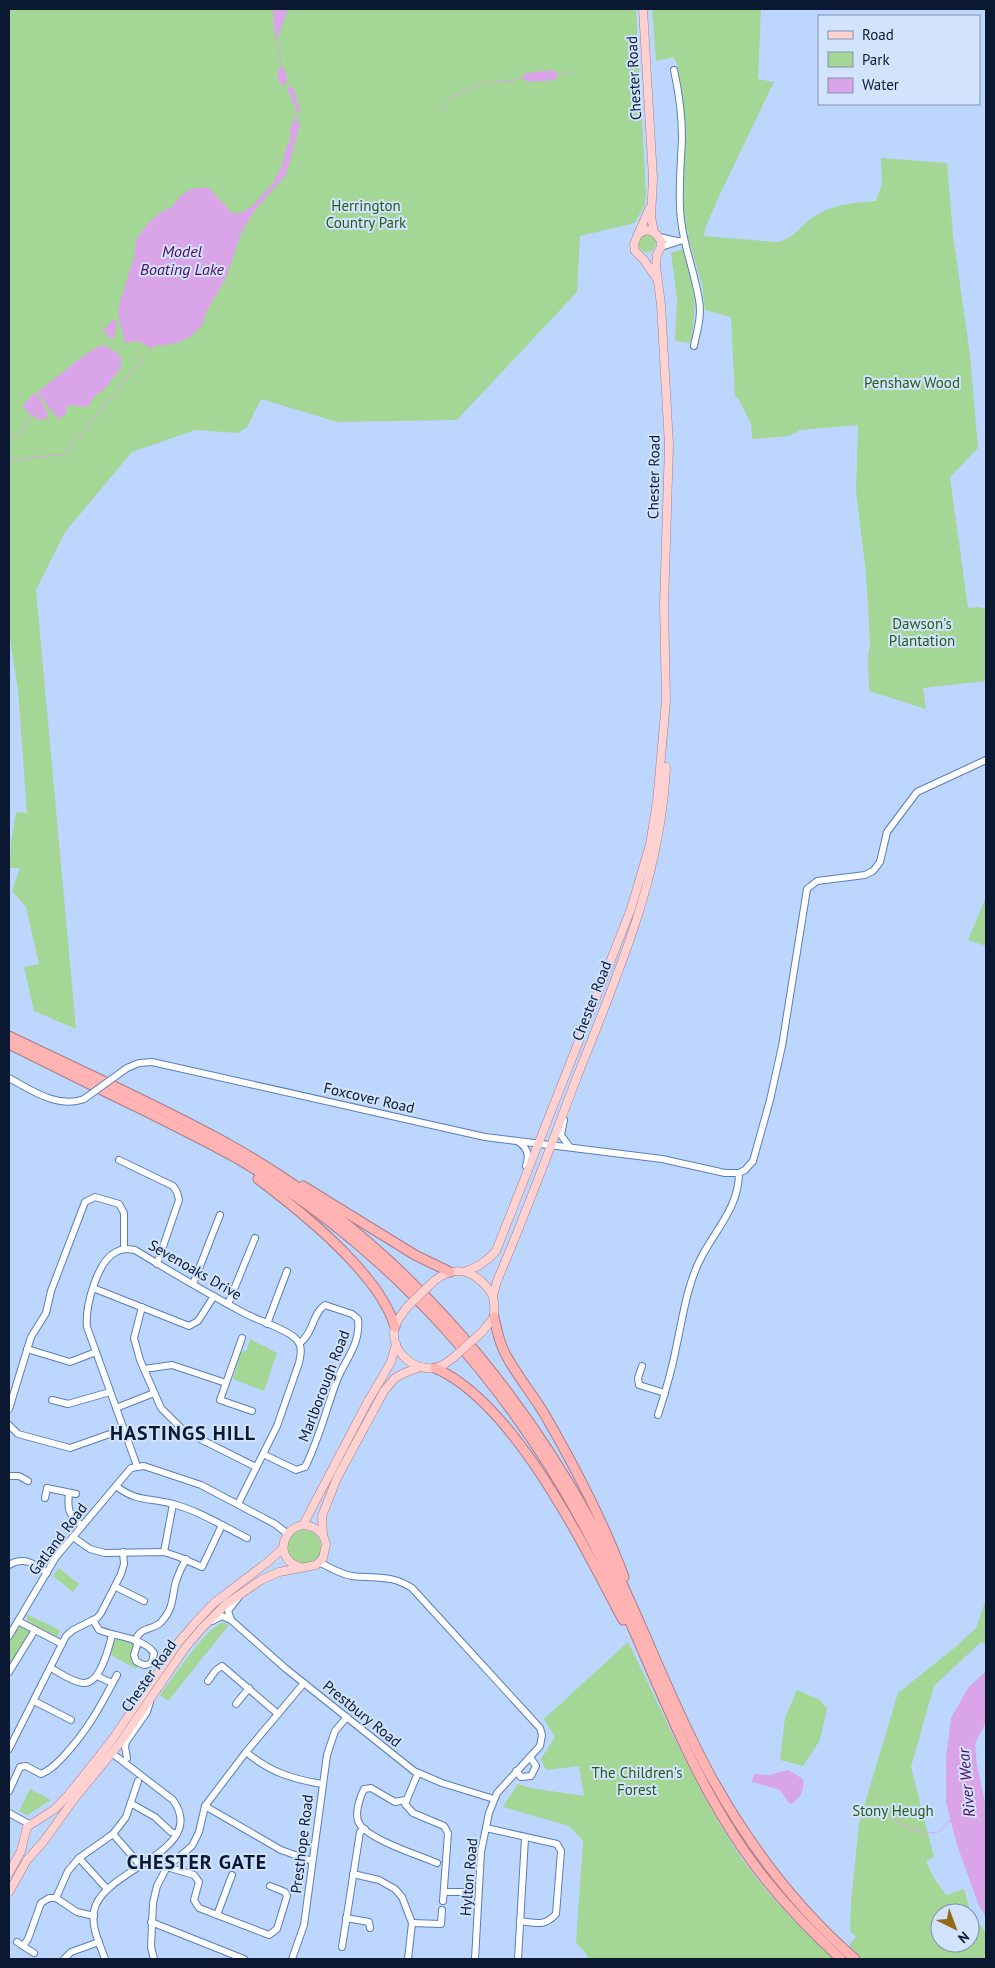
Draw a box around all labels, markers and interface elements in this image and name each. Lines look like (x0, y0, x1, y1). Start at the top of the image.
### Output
legend (818, 15, 980, 105)
text: Road (862, 25, 894, 44)
street label: Chester Road (622, 36, 645, 121)
text: Park (862, 50, 890, 69)
text: Water (862, 75, 899, 94)
park label: Herrington Country Park (326, 196, 407, 232)
water label: Model Boating Lake (140, 241, 225, 279)
park label: Penshaw Wood (864, 373, 960, 392)
street label: Chester Road (643, 435, 664, 519)
park label: Dawson's Plantation (889, 614, 955, 650)
street label: Chester Road (568, 958, 615, 1043)
street label: Foxcover Road (322, 1078, 416, 1117)
street label: Sevenoaks Drive (145, 1235, 245, 1304)
street label: Marlborough Road (293, 1327, 354, 1444)
district label: HASTINGS HILL (110, 1420, 256, 1446)
street label: Gatland Road (24, 1499, 91, 1579)
street label: Chester Road (117, 1636, 180, 1716)
street label: Prestbury Road (319, 1676, 405, 1751)
water label: River Wear (953, 1746, 979, 1818)
park label: The Children's Forest (592, 1763, 682, 1799)
street label: Presthope Road (286, 1793, 317, 1895)
park label: Stony Heugh (852, 1801, 934, 1820)
street label: Hylton Road (456, 1837, 481, 1917)
district label: CHESTER GATE (127, 1849, 267, 1875)
north arrow (930, 1903, 980, 1953)
text: N (954, 1928, 973, 1947)

